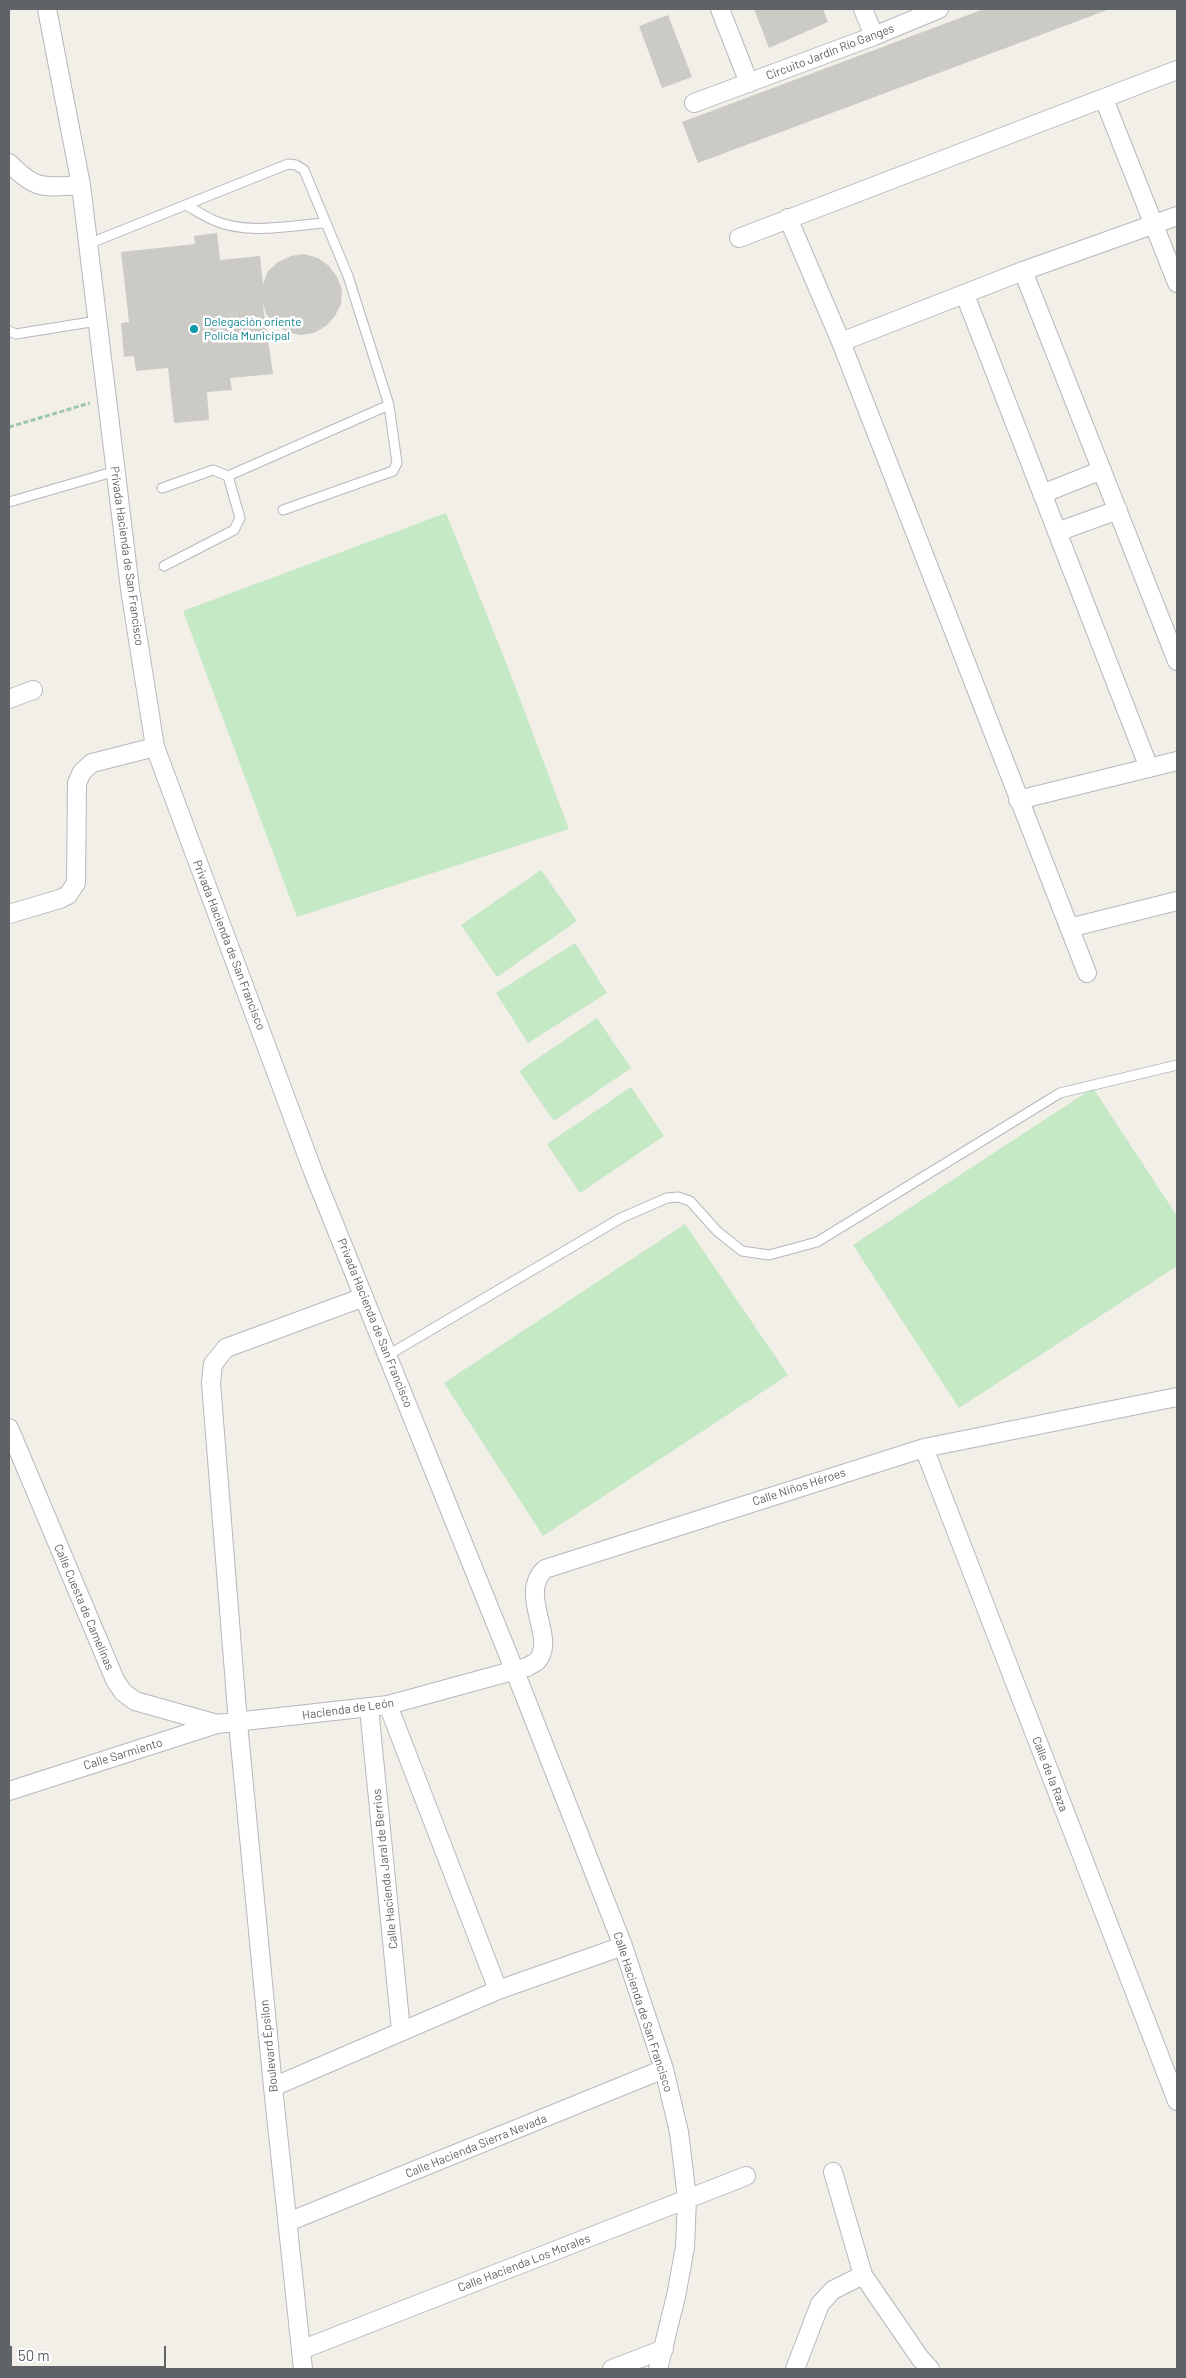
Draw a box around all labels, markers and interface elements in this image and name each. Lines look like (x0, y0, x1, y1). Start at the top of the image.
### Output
street label: Circuito Jardín Río Ganges (764, 21, 896, 83)
place label: Delegación oriente Policía Municipal (204, 315, 302, 343)
marker: Delegación oriente Policía Municipal (188, 323, 200, 335)
street label: Privada Hacienda de San Francisco (107, 465, 147, 647)
street label: Privada Hacienda de San Francisco (190, 858, 268, 1032)
street label: Privada Hacienda de San Francisco (334, 1236, 416, 1410)
street label: Calle Niños Héroes (751, 1465, 847, 1509)
street label: Calle Cuesta de Camelinas (51, 1542, 117, 1672)
street label: Hacienda de León (301, 1695, 395, 1723)
street label: Calle de la Raza (1029, 1734, 1071, 1814)
street label: Calle Sarmiento (82, 1735, 164, 1773)
street label: Calle Hacienda Jaral de Berrios (369, 1788, 401, 1950)
street label: Calle Hacienda de San Francisco (610, 1930, 676, 2094)
street label: Boulevard Épsilon (257, 1999, 281, 2093)
street label: Calle Hacienda Sierra Nevada (403, 2111, 549, 2181)
street label: Calle Hacienda Los Morales (456, 2231, 592, 2295)
scale bar (12, 2336, 169, 2368)
text: 50 m (18, 2346, 50, 2364)

